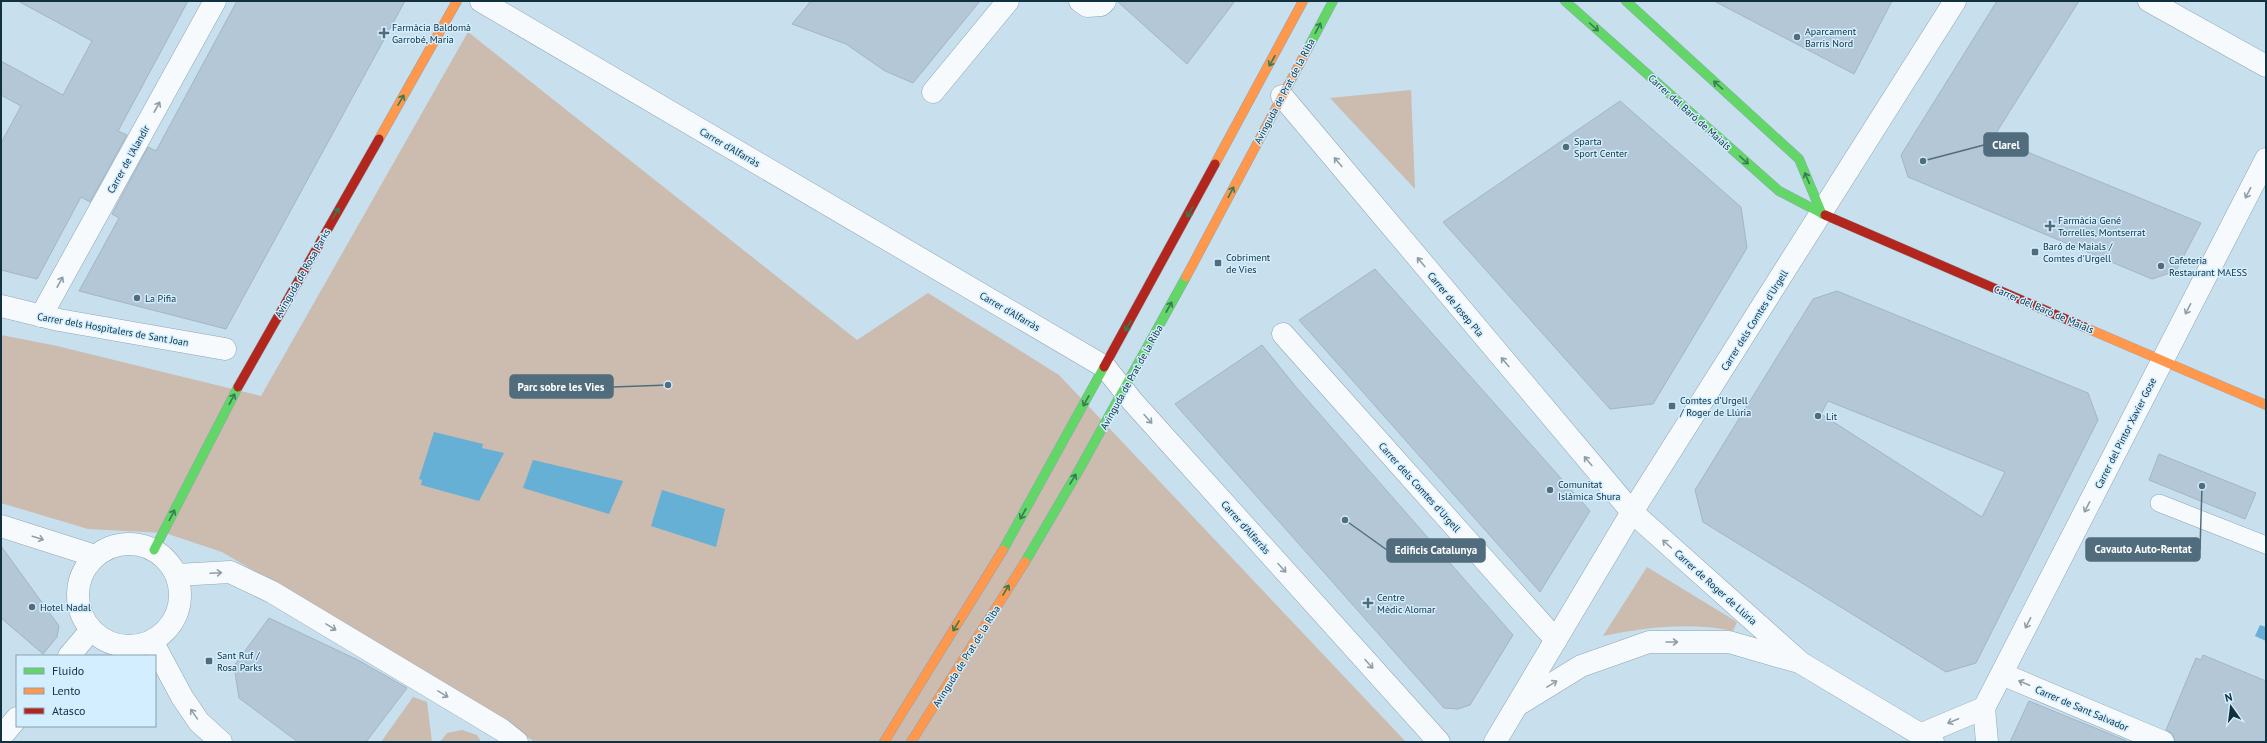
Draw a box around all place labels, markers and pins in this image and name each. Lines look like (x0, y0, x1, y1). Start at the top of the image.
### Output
place label: Farmàcia Baldomà Garrobé, Maria (392, 21, 471, 46)
place label: Aparcament Barris Nord (1805, 25, 1857, 50)
marker: Farmàcia Baldomà Garrobé, Maria (379, 28, 389, 38)
marker: Aparcament Barris Nord (1792, 32, 1802, 42)
callout: Clarel (1984, 133, 2028, 156)
place label: Sparta Sport Center (1574, 135, 1628, 160)
marker: Sparta Sport Center (1561, 142, 1571, 152)
place label: Farmàcia Gené Torrelles, Montserrat (2058, 214, 2146, 239)
marker: Farmàcia Gené Torrelles, Montserrat (2045, 221, 2055, 231)
place label: Baró de Maials / Comtes d'Urgell (2043, 240, 2113, 265)
marker: Baró de Maials / Comtes d'Urgell (2030, 247, 2040, 257)
place label: Cobriment de Vies (1226, 251, 1271, 276)
place label: Cafeteria Restaurant MAESS (2169, 254, 2247, 279)
marker: Cobriment de Vies (1213, 258, 1223, 268)
marker: Cafeteria Restaurant MAESS (2156, 261, 2166, 271)
place label: La Pifia (145, 292, 176, 305)
marker: La Pifia (132, 293, 142, 303)
callout: Parc sobre les Vies (510, 375, 613, 398)
place label: Comtes d’Urgell / Roger de Llúria (1679, 394, 1751, 419)
marker: Comtes d’Urgell / Roger de Llúria (1667, 401, 1677, 411)
place label: Lit (1826, 410, 1838, 423)
marker: Lit (1813, 411, 1823, 421)
place label: Comunitat Islàmica Shura (1558, 478, 1621, 503)
marker: Comunitat Islàmica Shura (1545, 485, 1555, 495)
callout: Cavauto Auto-Rentat (2086, 538, 2200, 561)
callout: Edificis Catalunya (1387, 539, 1485, 562)
place label: Centre Mèdic Alomar (1377, 591, 1436, 616)
marker: Centre Mèdic Alomar (1362, 597, 1374, 609)
place label: Hotel Nadal (40, 601, 91, 614)
marker: Hotel Nadal (27, 602, 37, 612)
place label: Sant Ruf / Rosa Parks (217, 649, 262, 674)
marker: Sant Ruf / Rosa Parks (204, 656, 214, 666)

